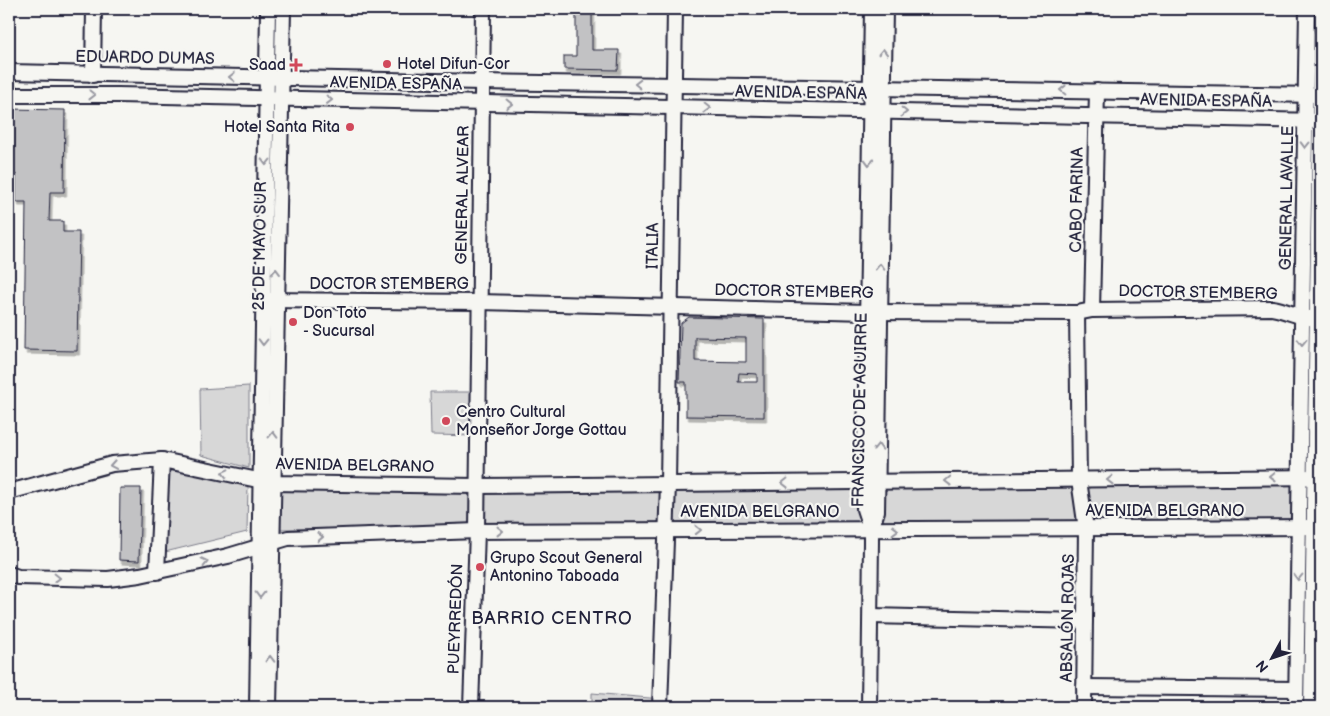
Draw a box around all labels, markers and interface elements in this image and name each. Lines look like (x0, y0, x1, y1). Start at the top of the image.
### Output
street label: EDUARDO DUMAS (75, 47, 215, 69)
one-way arrow (878, 48, 889, 56)
place label: Hotel Difun-Cor (397, 55, 510, 74)
place label: Saad (249, 56, 286, 75)
marker: Hotel Difun-Cor (381, 58, 393, 70)
marker: Saad (290, 59, 302, 71)
one-way arrow (228, 72, 236, 82)
street label: AVENIDA ESPAÑA (330, 72, 462, 95)
one-way arrow (633, 79, 641, 89)
street label: AVENIDA ESPAÑA (735, 81, 867, 104)
one-way arrow (1058, 85, 1066, 95)
street label: AVENIDA ESPAÑA (1140, 89, 1272, 112)
one-way arrow (89, 90, 97, 100)
one-way arrow (326, 95, 334, 105)
one-way arrow (506, 99, 513, 109)
one-way arrow (703, 103, 711, 113)
one-way arrow (900, 107, 908, 117)
place label: Hotel Santa Rita (224, 118, 340, 137)
marker: Hotel Santa Rita (344, 121, 356, 133)
street label: GENERAL ALVEAR (452, 125, 474, 265)
street label: GENERAL LAVALLE (1276, 125, 1298, 271)
one-way arrow (1300, 142, 1310, 149)
street label: CABO FARINA (1067, 147, 1087, 253)
one-way arrow (261, 158, 271, 166)
one-way arrow (864, 159, 875, 167)
street label: 25 DE MAYO SUR (249, 181, 271, 311)
street label: ITALIA (643, 222, 663, 269)
one-way arrow (875, 263, 885, 270)
one-way arrow (271, 268, 282, 276)
street label: DOCTOR STEMBERG (309, 275, 469, 294)
street label: DOCTOR STEMBERG (714, 281, 874, 303)
street label: DOCTOR STEMBERG (1118, 282, 1278, 304)
place label: Don Toto - Sucursal (303, 304, 375, 341)
street label: FRANCISCO DE AGUIRRE (849, 313, 871, 507)
marker: Don Toto - Sucursal (287, 316, 299, 328)
one-way arrow (258, 338, 268, 346)
one-way arrow (1297, 339, 1307, 347)
place label: Centro Cultural Monseñor Jorge Gottau (456, 403, 627, 440)
marker: Centro Cultural Monseñor Jorge Gottau (440, 415, 452, 427)
one-way arrow (268, 430, 278, 438)
one-way arrow (873, 443, 883, 450)
street label: AVENIDA BELGRANO (275, 455, 435, 477)
one-way arrow (109, 459, 118, 469)
one-way arrow (220, 468, 229, 479)
one-way arrow (1268, 472, 1276, 483)
one-way arrow (1106, 474, 1114, 485)
one-way arrow (943, 476, 951, 486)
one-way arrow (781, 478, 788, 488)
street label: AVENIDA BELGRANO (1086, 502, 1244, 521)
street label: AVENIDA BELGRANO (681, 503, 839, 522)
one-way arrow (694, 525, 702, 535)
one-way arrow (892, 525, 899, 535)
one-way arrow (496, 526, 504, 536)
one-way arrow (317, 531, 325, 542)
place label: Grupo Scout General Antonino Taboada (490, 549, 642, 586)
street label: ABSALÓN ROJAS (1055, 554, 1079, 682)
one-way arrow (200, 557, 209, 568)
marker: Grupo Scout General Antonino Taboada (474, 561, 486, 573)
street label: PUEYRREDÓN (443, 563, 467, 675)
one-way arrow (54, 573, 61, 583)
one-way arrow (1293, 573, 1303, 581)
one-way arrow (254, 591, 265, 599)
district label: BARRIO CENTRO (471, 608, 633, 629)
north arrow (1248, 634, 1298, 684)
one-way arrow (265, 654, 275, 662)
text: N (1253, 657, 1272, 676)

